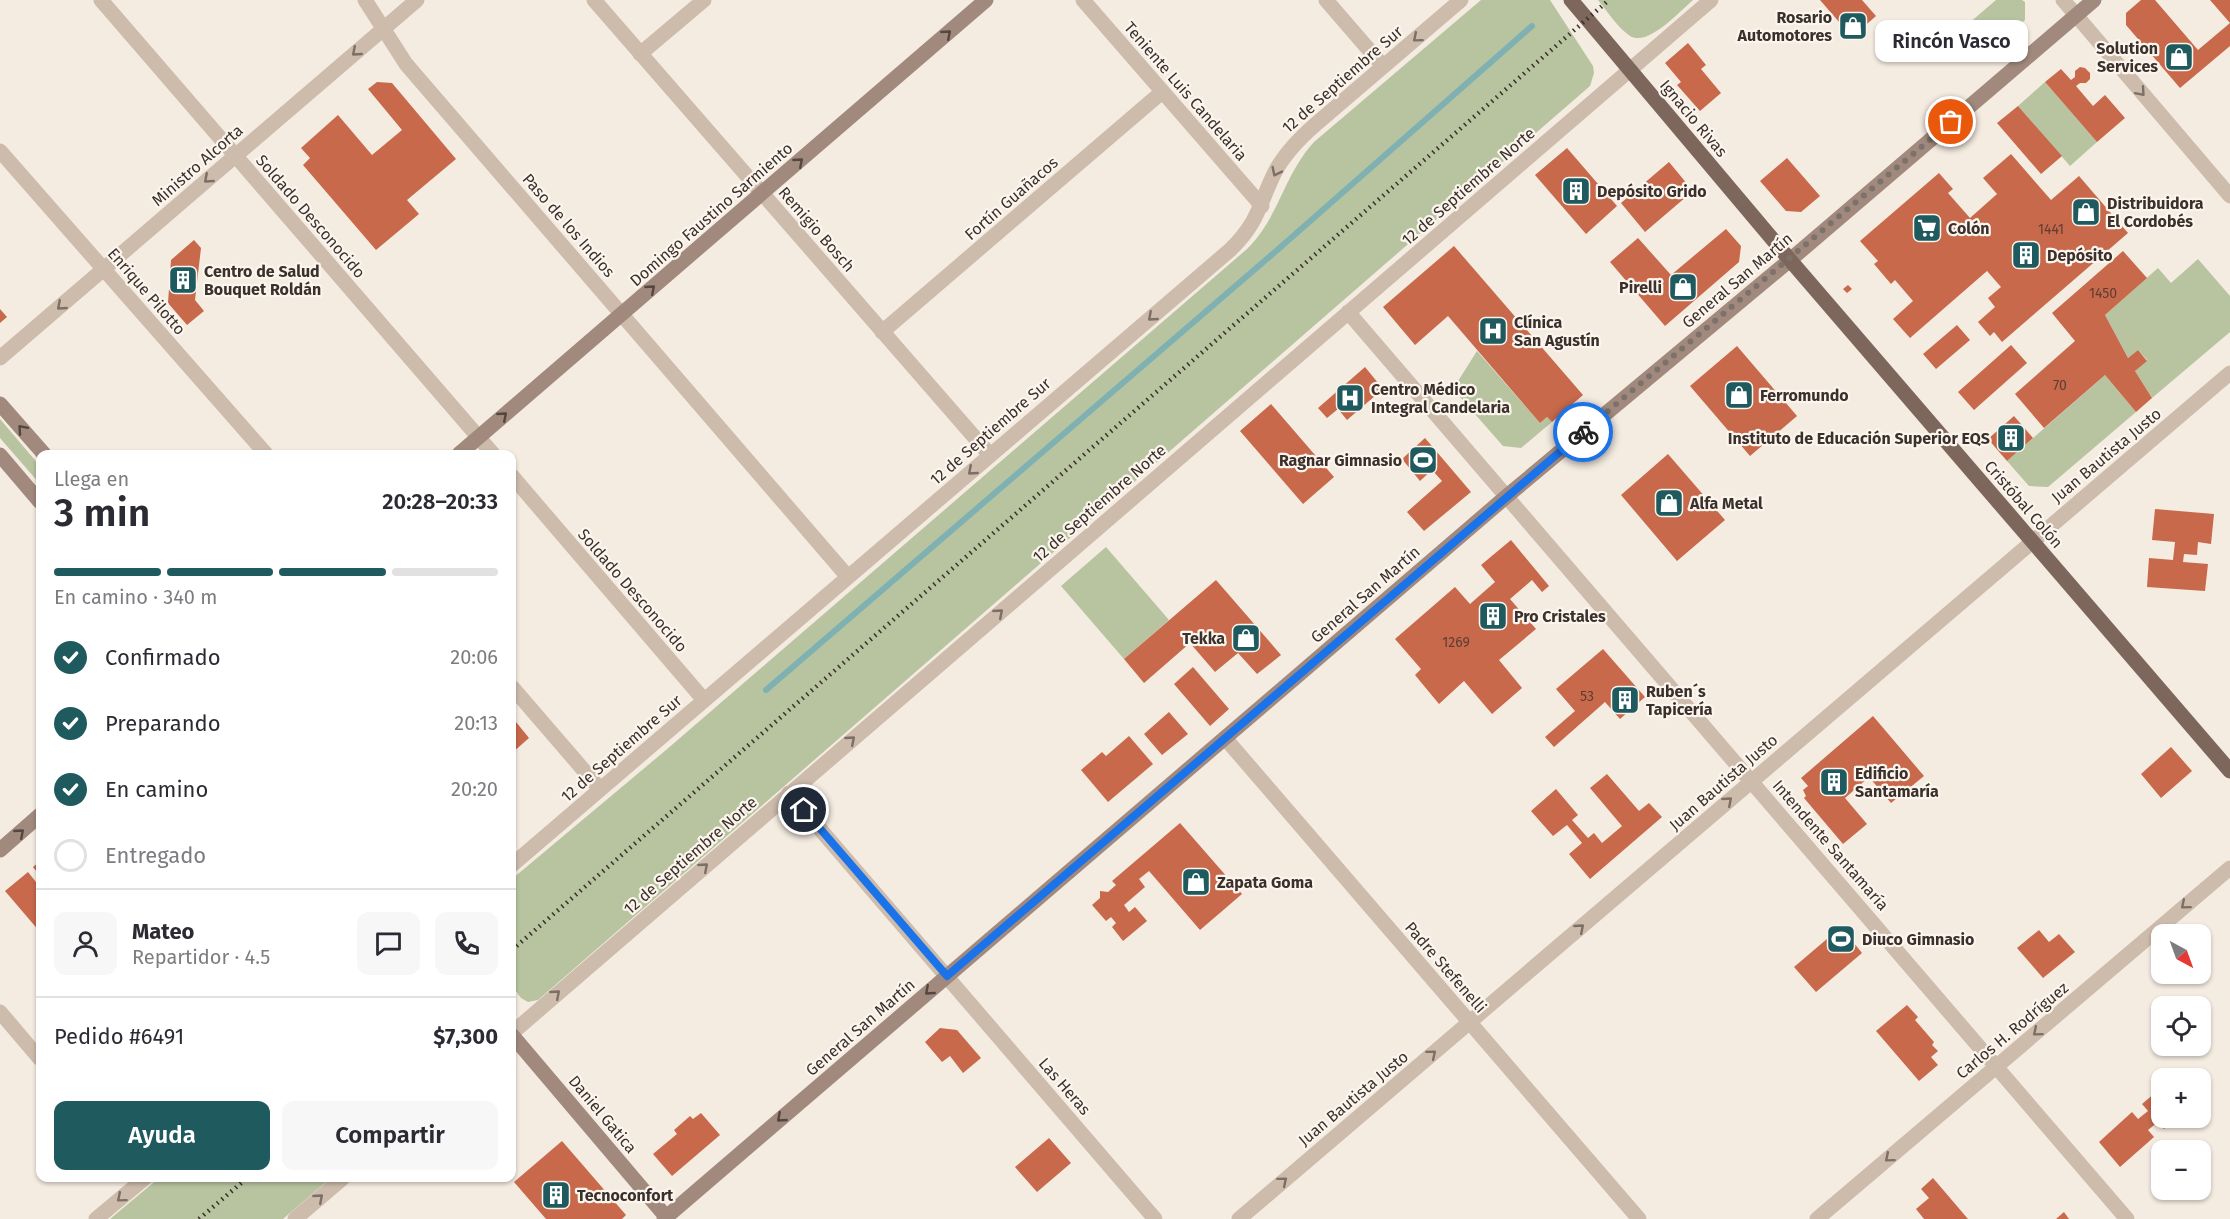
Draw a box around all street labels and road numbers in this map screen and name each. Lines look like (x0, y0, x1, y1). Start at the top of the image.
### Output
street label: Teniente Luis Candelaria (1120, 18, 1251, 165)
street label: 12 de Septiembre Sur (1278, 21, 1407, 137)
street label: Ignacio Rivas (1656, 76, 1731, 161)
street label: Ministro Alcorta (148, 121, 247, 210)
street label: 12 de Septiembre Norte (1398, 123, 1539, 249)
street label: Domingo Faustino Sarmiento (626, 139, 797, 290)
street label: Soldado Desconocido (252, 151, 369, 282)
street label: Fortín Guañacos (961, 153, 1062, 244)
street label: Paso de los Indios (518, 170, 619, 281)
street label: Remigio Bosch (775, 183, 859, 276)
street label: General San Martín (1678, 229, 1796, 332)
street label: Enrique Pilotto (104, 244, 189, 339)
street label: 12 de Septiembre Sur (926, 373, 1055, 489)
street label: Juan Bautista Justo (2048, 404, 2165, 507)
street label: 12 de Septiembre Norte (1029, 440, 1170, 566)
street label: Cristóbal Colón (1980, 457, 2067, 552)
street label: Soldado Desconocido (574, 525, 691, 656)
street label: General San Martín (1307, 542, 1424, 647)
street label: 12 de Septiembre Sur (557, 690, 686, 806)
street label: Juan Bautista Justo (1665, 730, 1781, 835)
street label: Intendente Santamaría (1769, 776, 1893, 915)
street label: 12 de Septiembre Norte (620, 792, 761, 918)
street label: Padre Stefenelli (1401, 918, 1490, 1017)
street label: General San Martín (802, 975, 919, 1080)
street label: Carlos H. Rodríguez (1952, 978, 2072, 1083)
street label: Juan Bautista Justo (1295, 1047, 1412, 1150)
street label: Las Heras (1035, 1054, 1095, 1119)
street label: Daniel Gatica (565, 1072, 641, 1157)

